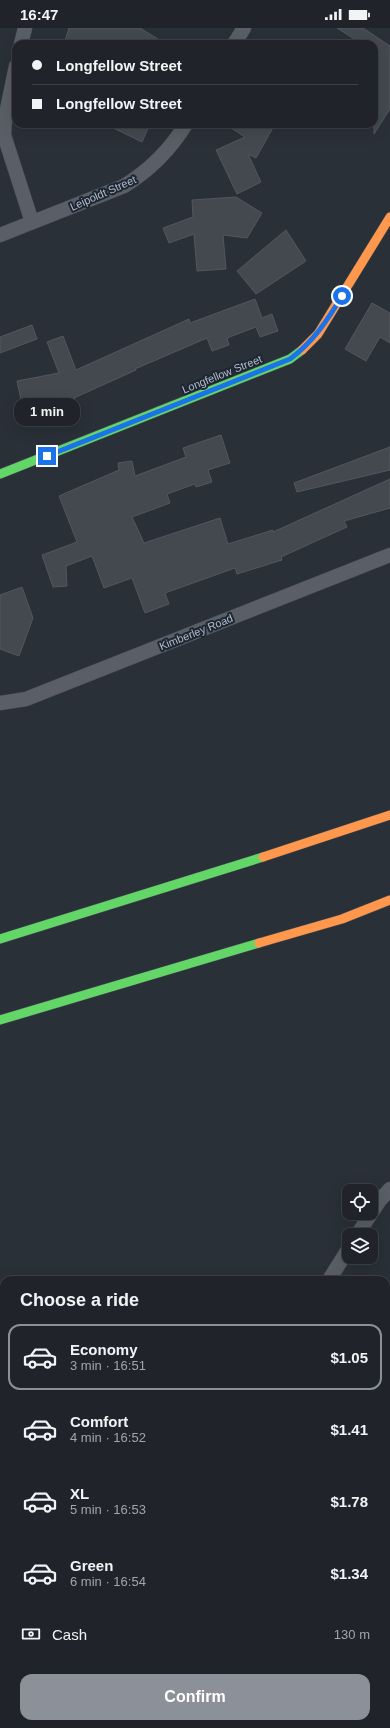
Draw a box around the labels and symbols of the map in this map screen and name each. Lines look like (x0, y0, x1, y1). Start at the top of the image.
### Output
street label: Leipoldt Street (68, 173, 138, 213)
route start (333, 287, 351, 305)
street label: Longfellow Street (180, 353, 264, 395)
callout: 1 min (14, 398, 80, 426)
route end (38, 447, 56, 465)
street label: Kimberley Road (157, 612, 235, 652)

